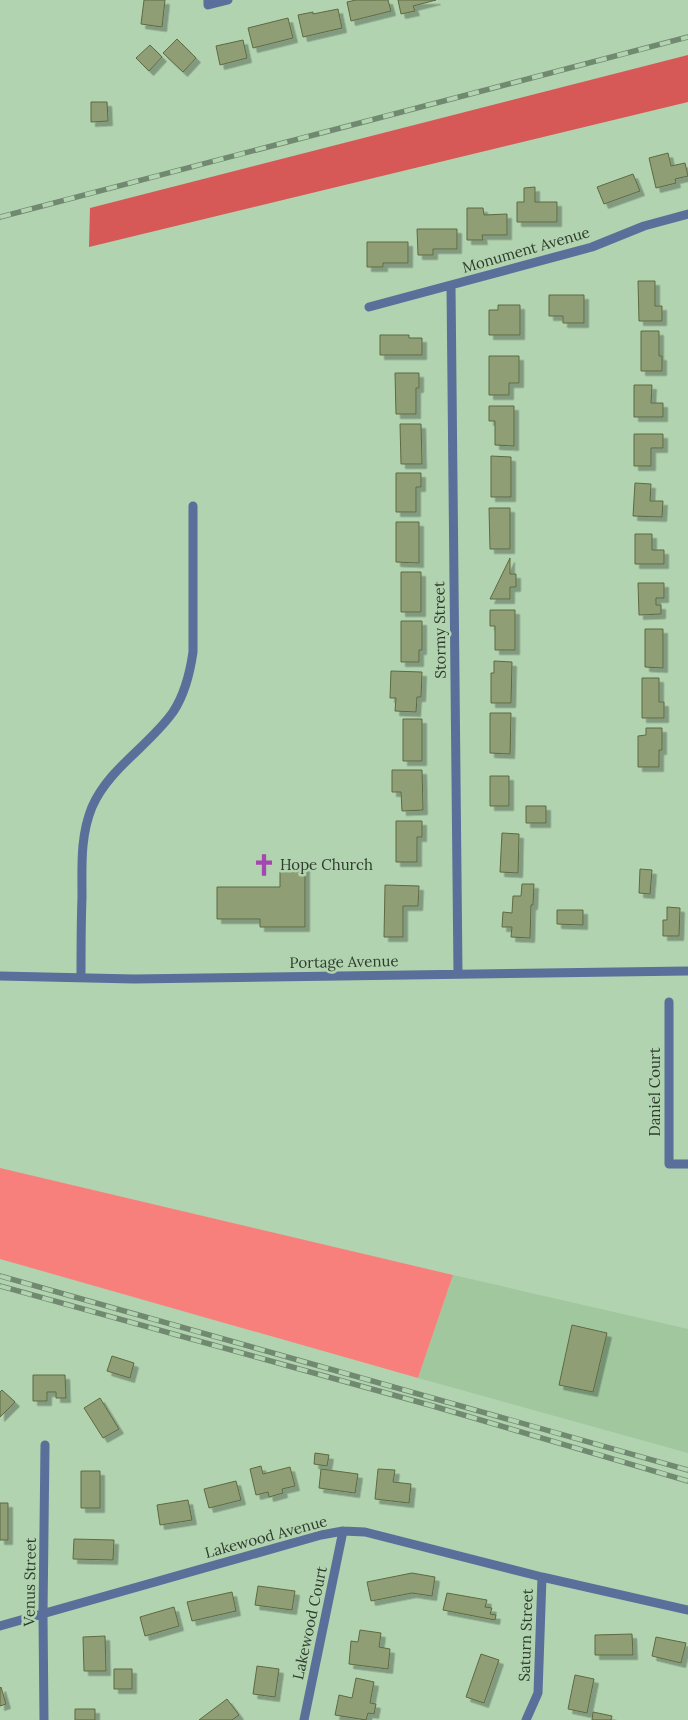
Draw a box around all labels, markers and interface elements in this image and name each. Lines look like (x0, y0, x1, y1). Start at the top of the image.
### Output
street label: Monument Avenue (460, 222, 592, 277)
street label: Stormy Street (429, 581, 450, 679)
church icon: Hope Church (251, 852, 277, 878)
place label: Hope Church (280, 855, 373, 874)
street label: Portage Avenue (289, 951, 399, 972)
street label: Daniel Court (645, 1047, 664, 1136)
street label: Lakewood Avenue (203, 1511, 329, 1562)
street label: Venus Street (19, 1537, 40, 1628)
street label: Lakewood Court (288, 1564, 331, 1681)
street label: Saturn Street (514, 1588, 537, 1682)

